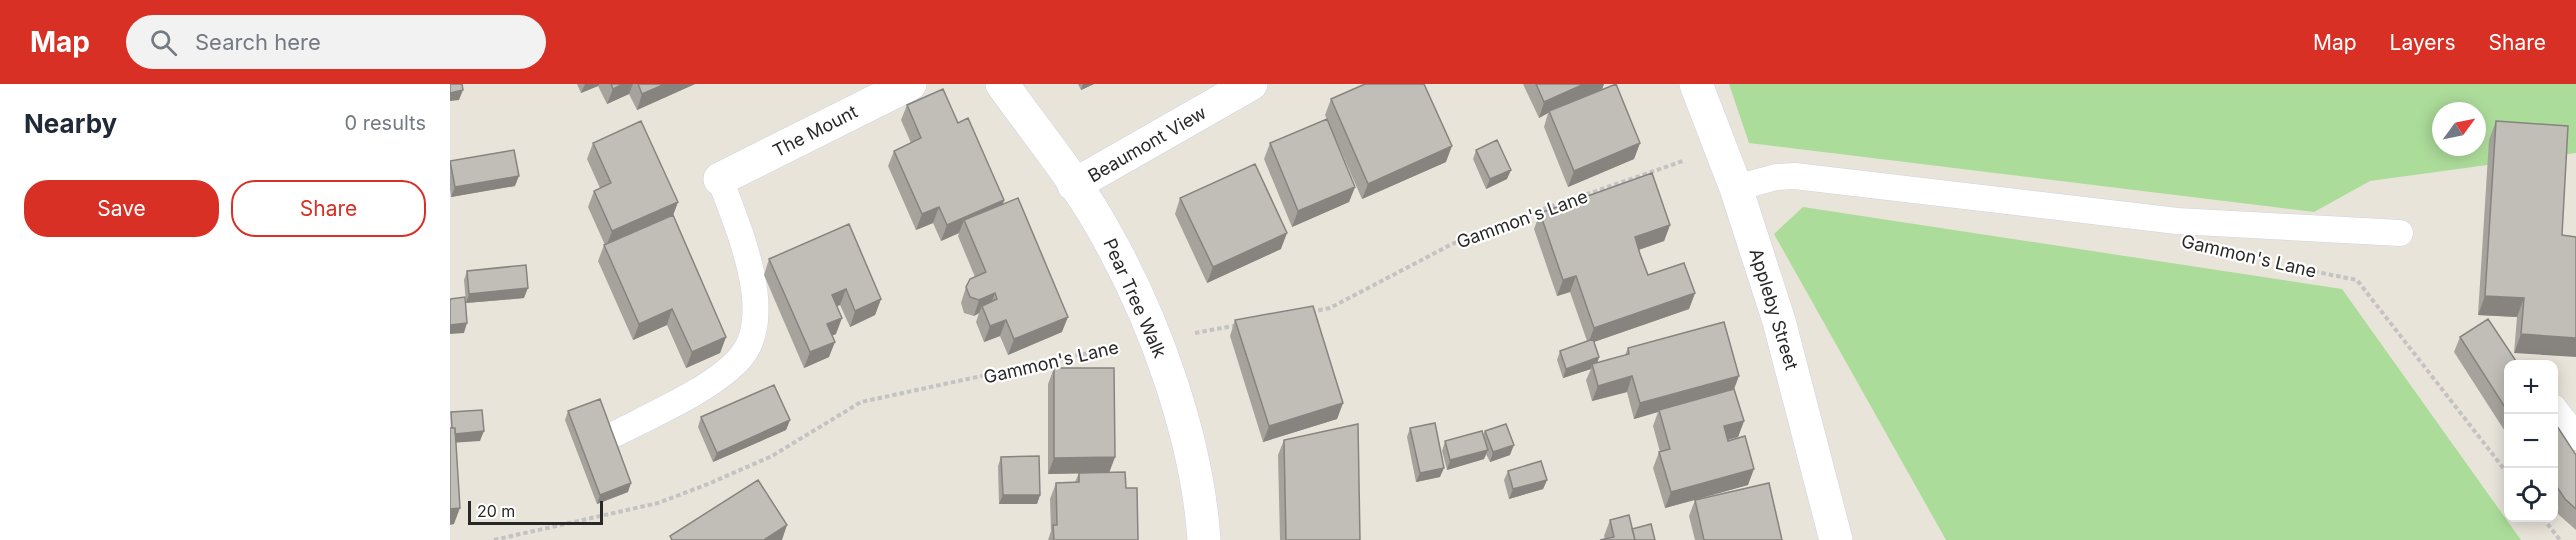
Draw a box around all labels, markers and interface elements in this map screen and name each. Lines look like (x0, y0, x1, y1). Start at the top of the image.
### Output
search box (126, 15, 546, 69)
text: Map (30, 25, 90, 59)
icon: search (147, 26, 180, 59)
text: Search here (195, 29, 321, 55)
text: Map (2313, 30, 2357, 55)
text: Layers (2390, 30, 2456, 55)
text: Share (2489, 30, 2546, 55)
street label: The Mount (769, 101, 861, 161)
street label: Beaumont View (1084, 102, 1210, 186)
north arrow (2432, 102, 2486, 156)
text: Nearby (24, 108, 117, 139)
text: 0 results (344, 111, 426, 135)
button: Save (24, 180, 219, 237)
button: Share (231, 180, 426, 237)
street label: Gammon's Lane (1454, 186, 1590, 252)
street label: Gammon's Lane (2179, 230, 2319, 282)
street label: Pear Tree Walk (1099, 235, 1171, 361)
street label: Appleby Street (1746, 246, 1802, 372)
street label: Gammon's Lane (981, 336, 1121, 388)
map controls (2504, 360, 2558, 522)
button: + (2504, 360, 2558, 414)
button: − (2504, 414, 2558, 468)
button: locate (2504, 468, 2558, 522)
scale bar (468, 498, 603, 526)
text: 20 m (477, 501, 515, 521)

